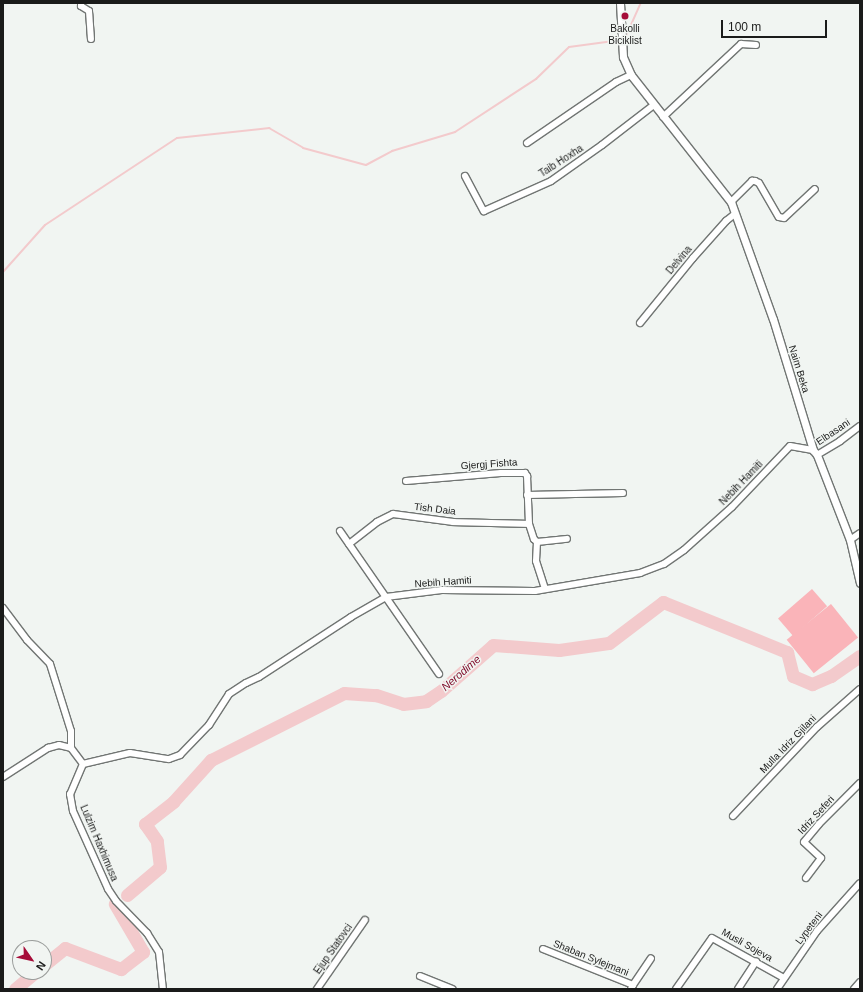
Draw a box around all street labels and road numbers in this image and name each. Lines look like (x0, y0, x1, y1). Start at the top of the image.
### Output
street label: Taib Hoxha (537, 142, 585, 180)
street label: Delvina (664, 243, 694, 277)
street label: Naim Beka (786, 344, 812, 394)
street label: Elbasani (814, 416, 852, 448)
street label: Gjergj Fishta (460, 456, 518, 472)
street label: Nebih Hamiti (717, 458, 765, 508)
street label: Tish Daia (413, 500, 457, 518)
street label: Nebih Hamiti (414, 574, 472, 590)
street label: Mulla Idriz Gjilani (757, 712, 819, 776)
street label: Idriz Seferi (795, 793, 837, 837)
street label: Lulzim Haxhimusa (78, 803, 120, 883)
street label: Lypeteni (793, 909, 825, 947)
street label: Ejup Statovci (311, 922, 355, 976)
street label: Musli Sojeva (719, 926, 775, 964)
street label: Shaban Sylejmani (551, 937, 631, 979)

